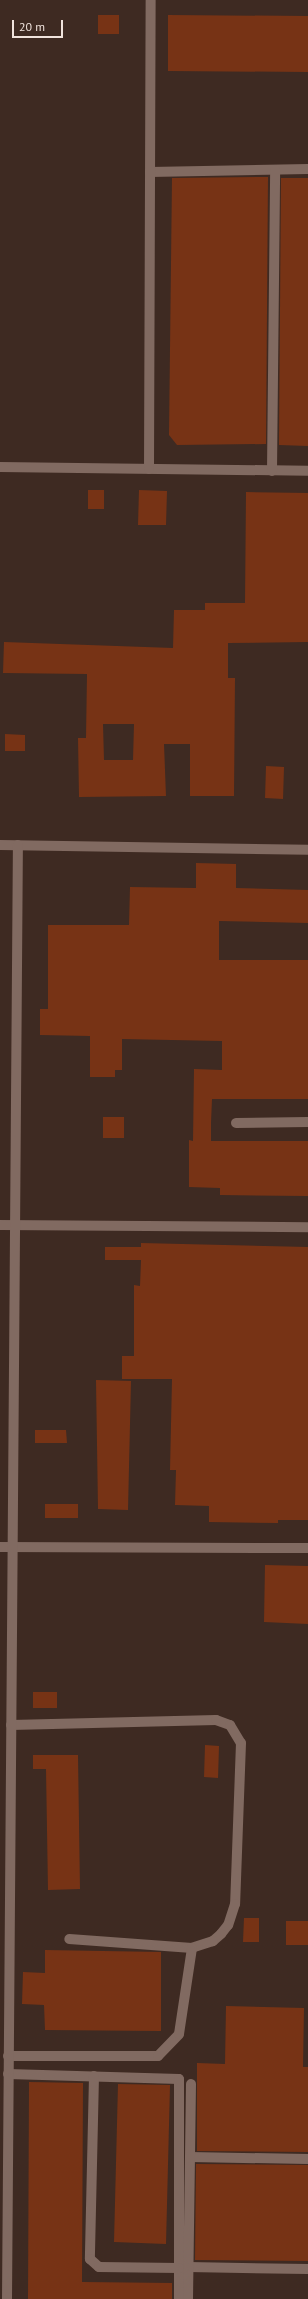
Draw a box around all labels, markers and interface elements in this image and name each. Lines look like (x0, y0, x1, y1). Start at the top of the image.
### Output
scale bar (14, 12, 65, 38)
text: 20 m (19, 19, 45, 34)

